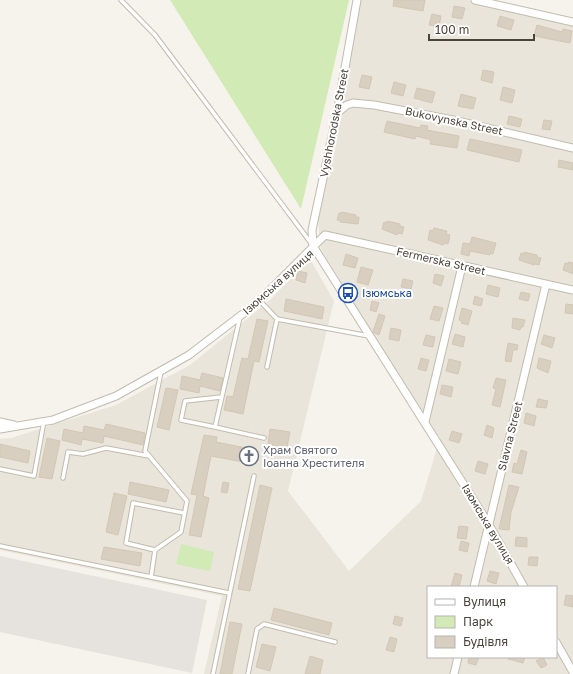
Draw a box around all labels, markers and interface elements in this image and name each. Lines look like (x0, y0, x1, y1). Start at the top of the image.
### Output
scale bar (429, 16, 534, 42)
text: 100 m (435, 22, 469, 37)
street label: Vyshhorodska Street (317, 67, 350, 178)
street label: Bukovynska Street (404, 104, 504, 137)
street label: Fermerska Street (395, 244, 487, 277)
street label: Ізюмська вулиця (240, 246, 316, 317)
bus stop icon: Ізюмська (337, 282, 359, 304)
place label: Ізюмська (362, 286, 412, 299)
street label: Slavna Street (495, 400, 524, 472)
place label: Храм Святого Іоанна Хрестителя (263, 443, 364, 469)
church icon: Храм Святого Іоанна Хрестителя (238, 445, 260, 467)
street label: Ізюмська вулиця (459, 481, 517, 566)
legend (427, 586, 557, 658)
text: Вулиця (463, 594, 506, 609)
text: Парк (463, 614, 493, 629)
text: Будівля (463, 634, 508, 649)

